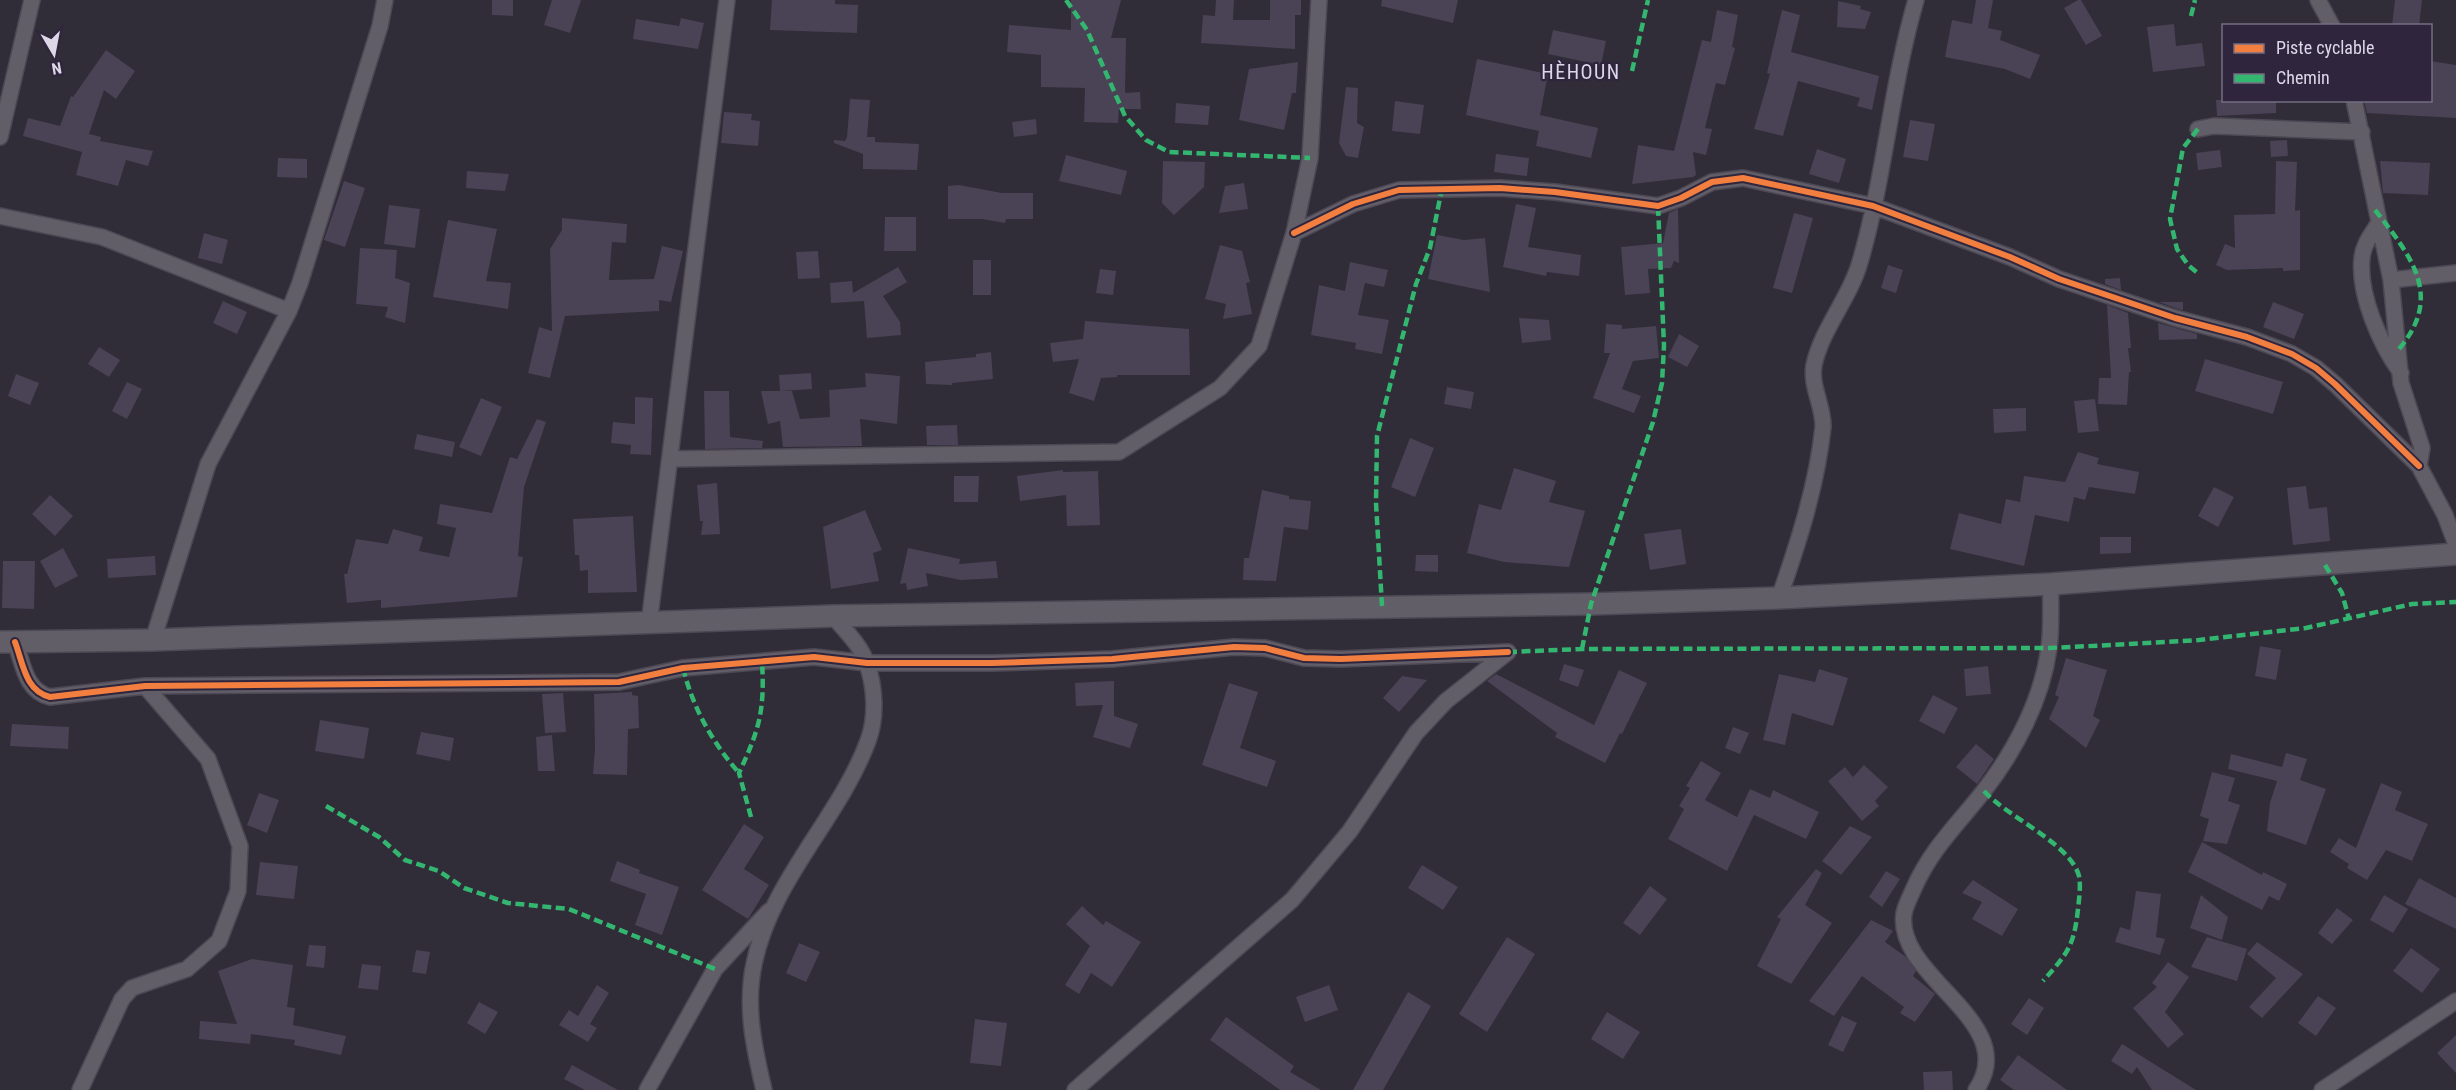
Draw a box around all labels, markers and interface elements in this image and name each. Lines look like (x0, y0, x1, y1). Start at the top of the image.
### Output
north arrow (24, 24, 84, 84)
legend (2222, 24, 2432, 102)
text: Piste cyclable (2276, 37, 2374, 58)
text: N (50, 58, 63, 78)
district label: HÈHOUN (1541, 60, 1621, 84)
text: Chemin (2276, 67, 2330, 88)

